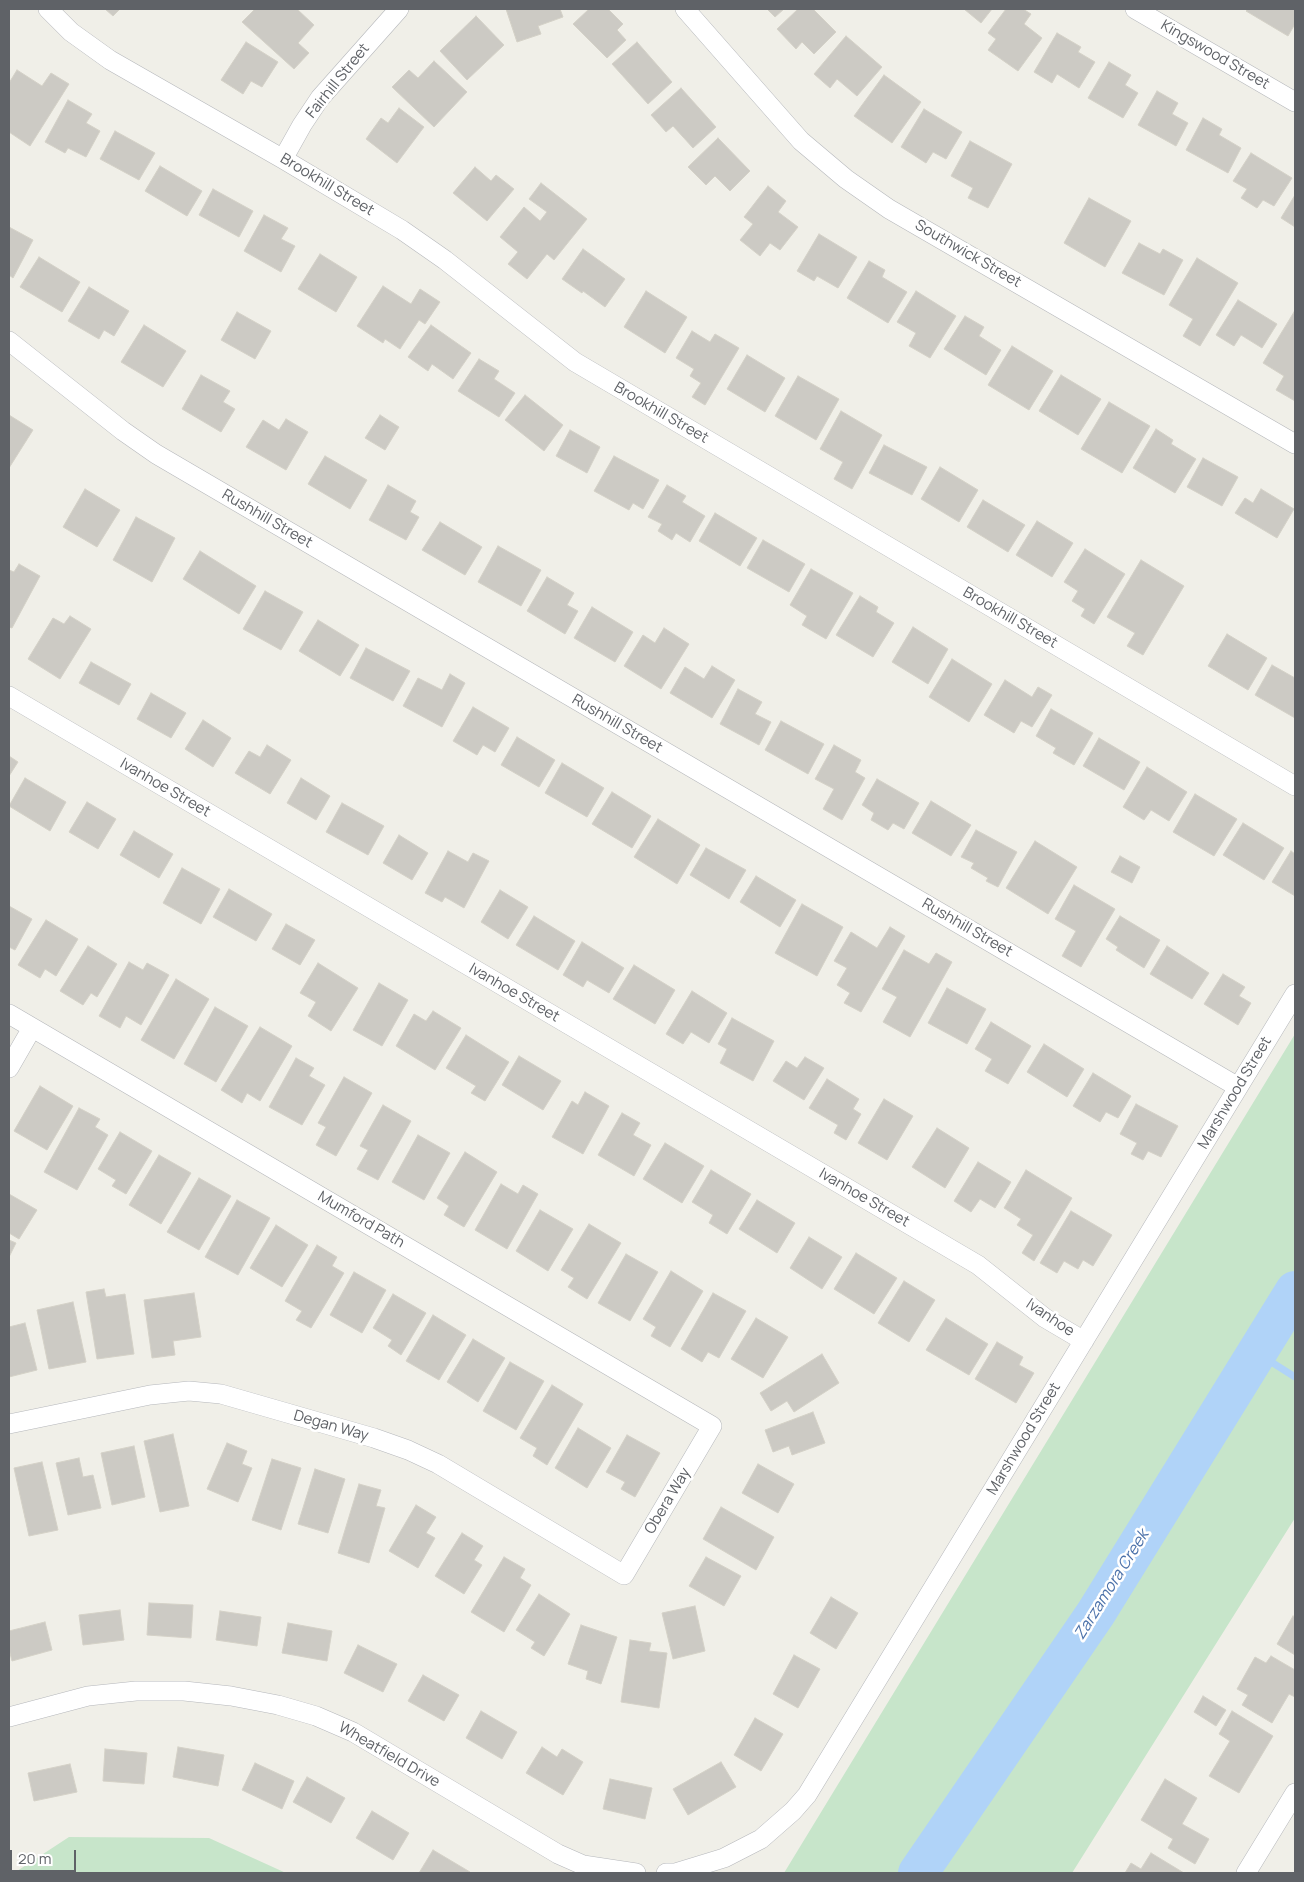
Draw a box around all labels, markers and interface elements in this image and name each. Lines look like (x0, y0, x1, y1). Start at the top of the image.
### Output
street label: Kingswood Street (1157, 17, 1273, 93)
street label: Fairhill Street (302, 40, 374, 122)
street label: Brookhill Street (277, 150, 377, 220)
street label: Southwick Street (912, 216, 1024, 292)
street label: Brookhill Street (611, 379, 711, 447)
street label: Rushhill Street (218, 486, 316, 552)
street label: Brookhill Street (960, 584, 1060, 652)
street label: Rushhill Street (568, 691, 666, 757)
street label: Ivanhoe Street (117, 755, 213, 821)
street label: Rushhill Street (918, 895, 1016, 961)
street label: Ivanhoe Street (466, 960, 562, 1026)
street label: Marshwood Street (1194, 1034, 1276, 1152)
street label: Ivanhoe Street (816, 1165, 912, 1231)
street label: Mumford Path (314, 1188, 408, 1252)
street label: Ivanhoe (1022, 1295, 1078, 1341)
street label: Marshwood Street (983, 1380, 1065, 1498)
street label: Degan Way (291, 1407, 371, 1445)
street label: Obera Way (641, 1465, 695, 1537)
water label: Zarzamora Creek (1071, 1527, 1153, 1643)
street label: Wheatfield Drive (335, 1719, 443, 1791)
scale bar (12, 1840, 79, 1872)
text: 20 m (18, 1848, 51, 1869)

